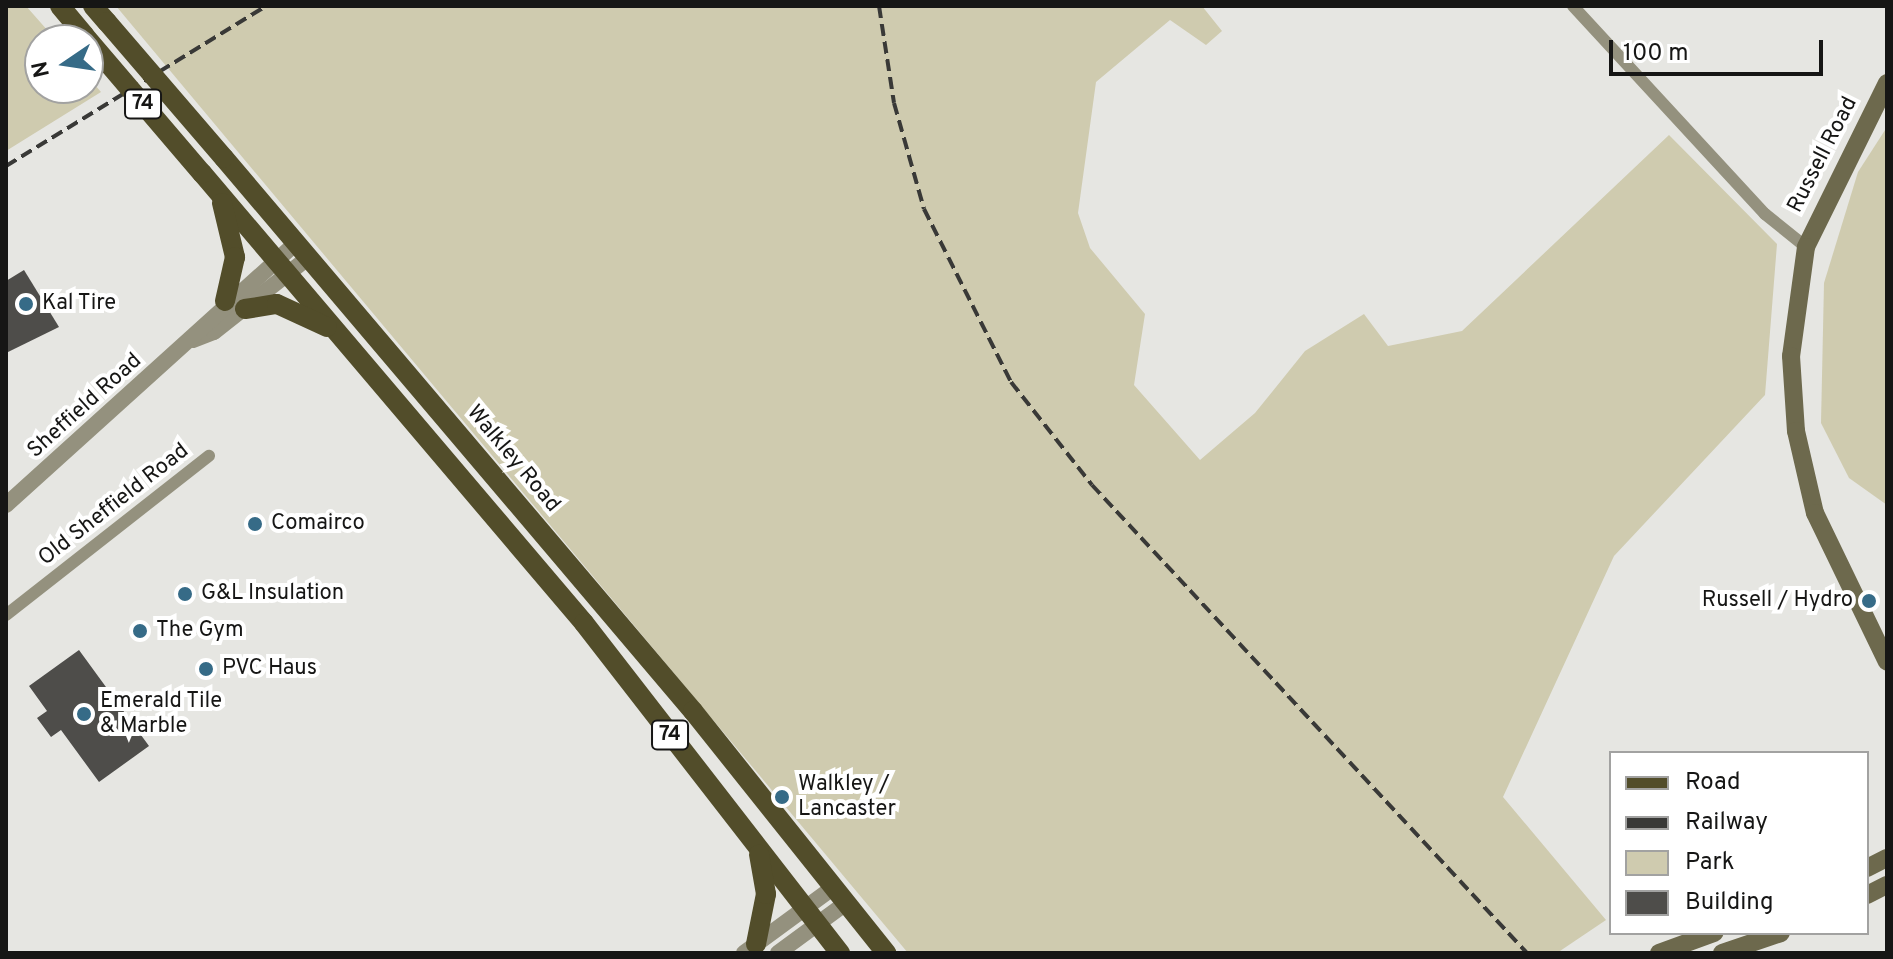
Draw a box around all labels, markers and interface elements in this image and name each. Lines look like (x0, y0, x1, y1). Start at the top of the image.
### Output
north arrow (24, 24, 104, 104)
scale bar (1613, 24, 1827, 74)
text: 100 m (1623, 39, 1689, 69)
text: N (27, 58, 57, 80)
road number: 74 (123, 88, 163, 120)
street label: Russell Road (1783, 93, 1863, 217)
place label: Kal Tire (42, 291, 117, 317)
marker: Kal Tire (17, 295, 35, 313)
street label: Sheffield Road (23, 348, 147, 464)
street label: Walkley Road (461, 400, 565, 518)
street label: Old Sheffield Road (34, 438, 194, 572)
place label: Comairco (271, 511, 365, 537)
marker: Comairco (246, 515, 264, 533)
place label: G&L Insulation (201, 581, 345, 607)
marker: G&L Insulation (176, 585, 194, 603)
place label: Russell / Hydro (1702, 588, 1853, 614)
marker: Russell / Hydro (1860, 592, 1878, 610)
place label: The Gym (156, 618, 244, 644)
marker: The Gym (131, 622, 149, 640)
place label: PVC Haus (222, 656, 317, 682)
marker: PVC Haus (197, 660, 215, 678)
place label: Emerald Tile & Marble (100, 688, 223, 740)
marker: Emerald Tile & Marble (75, 705, 93, 723)
road number: 74 (650, 719, 690, 751)
legend (1609, 751, 1869, 935)
text: Road (1685, 768, 1741, 798)
place label: Walkley / Lancaster (798, 771, 896, 822)
marker: Walkley / Lancaster (773, 788, 791, 806)
text: Railway (1685, 808, 1768, 838)
text: Park (1685, 848, 1735, 878)
text: Building (1685, 888, 1774, 918)

